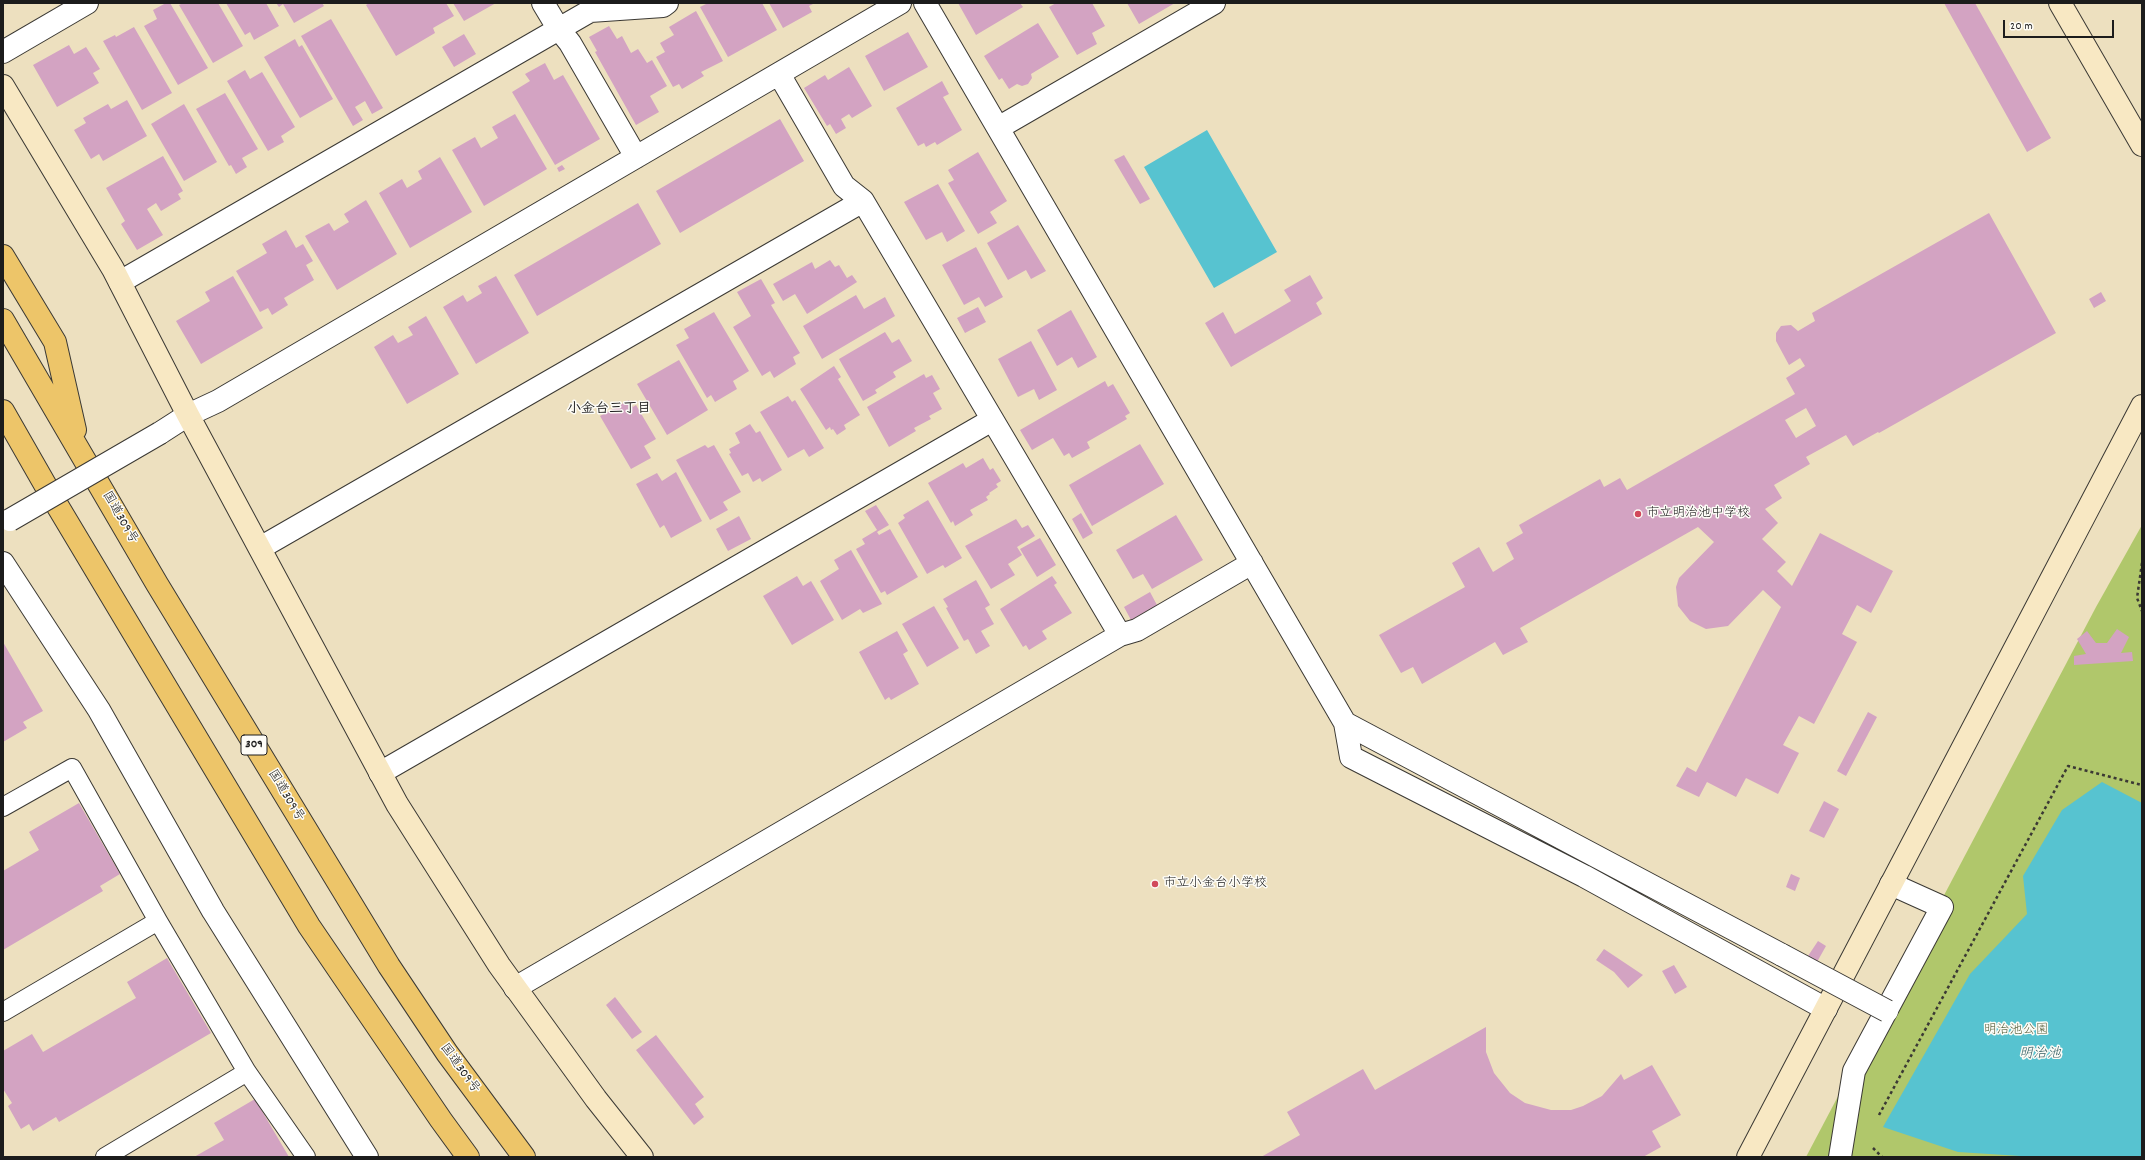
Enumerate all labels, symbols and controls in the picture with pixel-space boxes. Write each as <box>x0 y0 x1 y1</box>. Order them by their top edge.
scale bar <box>2005 12 2116 38</box>
text: 20 m <box>2010 18 2033 35</box>
district label: 小金台三丁目 <box>567 402 651 418</box>
street label: 国道309号 <box>98 489 140 547</box>
place label: 市立明治池中学校 <box>1646 506 1750 522</box>
marker: 市立明治池中学校 <box>1633 509 1643 519</box>
road number: 309 <box>241 735 267 755</box>
street label: 国道309号 <box>263 767 307 825</box>
place label: 市立小金台小学校 <box>1163 876 1267 892</box>
marker: 市立小金台小学校 <box>1150 879 1160 889</box>
park label: 明治池公園 <box>1984 1023 2048 1039</box>
street label: 国道309号 <box>436 1041 482 1097</box>
water label: 明治池 <box>2019 1047 2061 1063</box>

